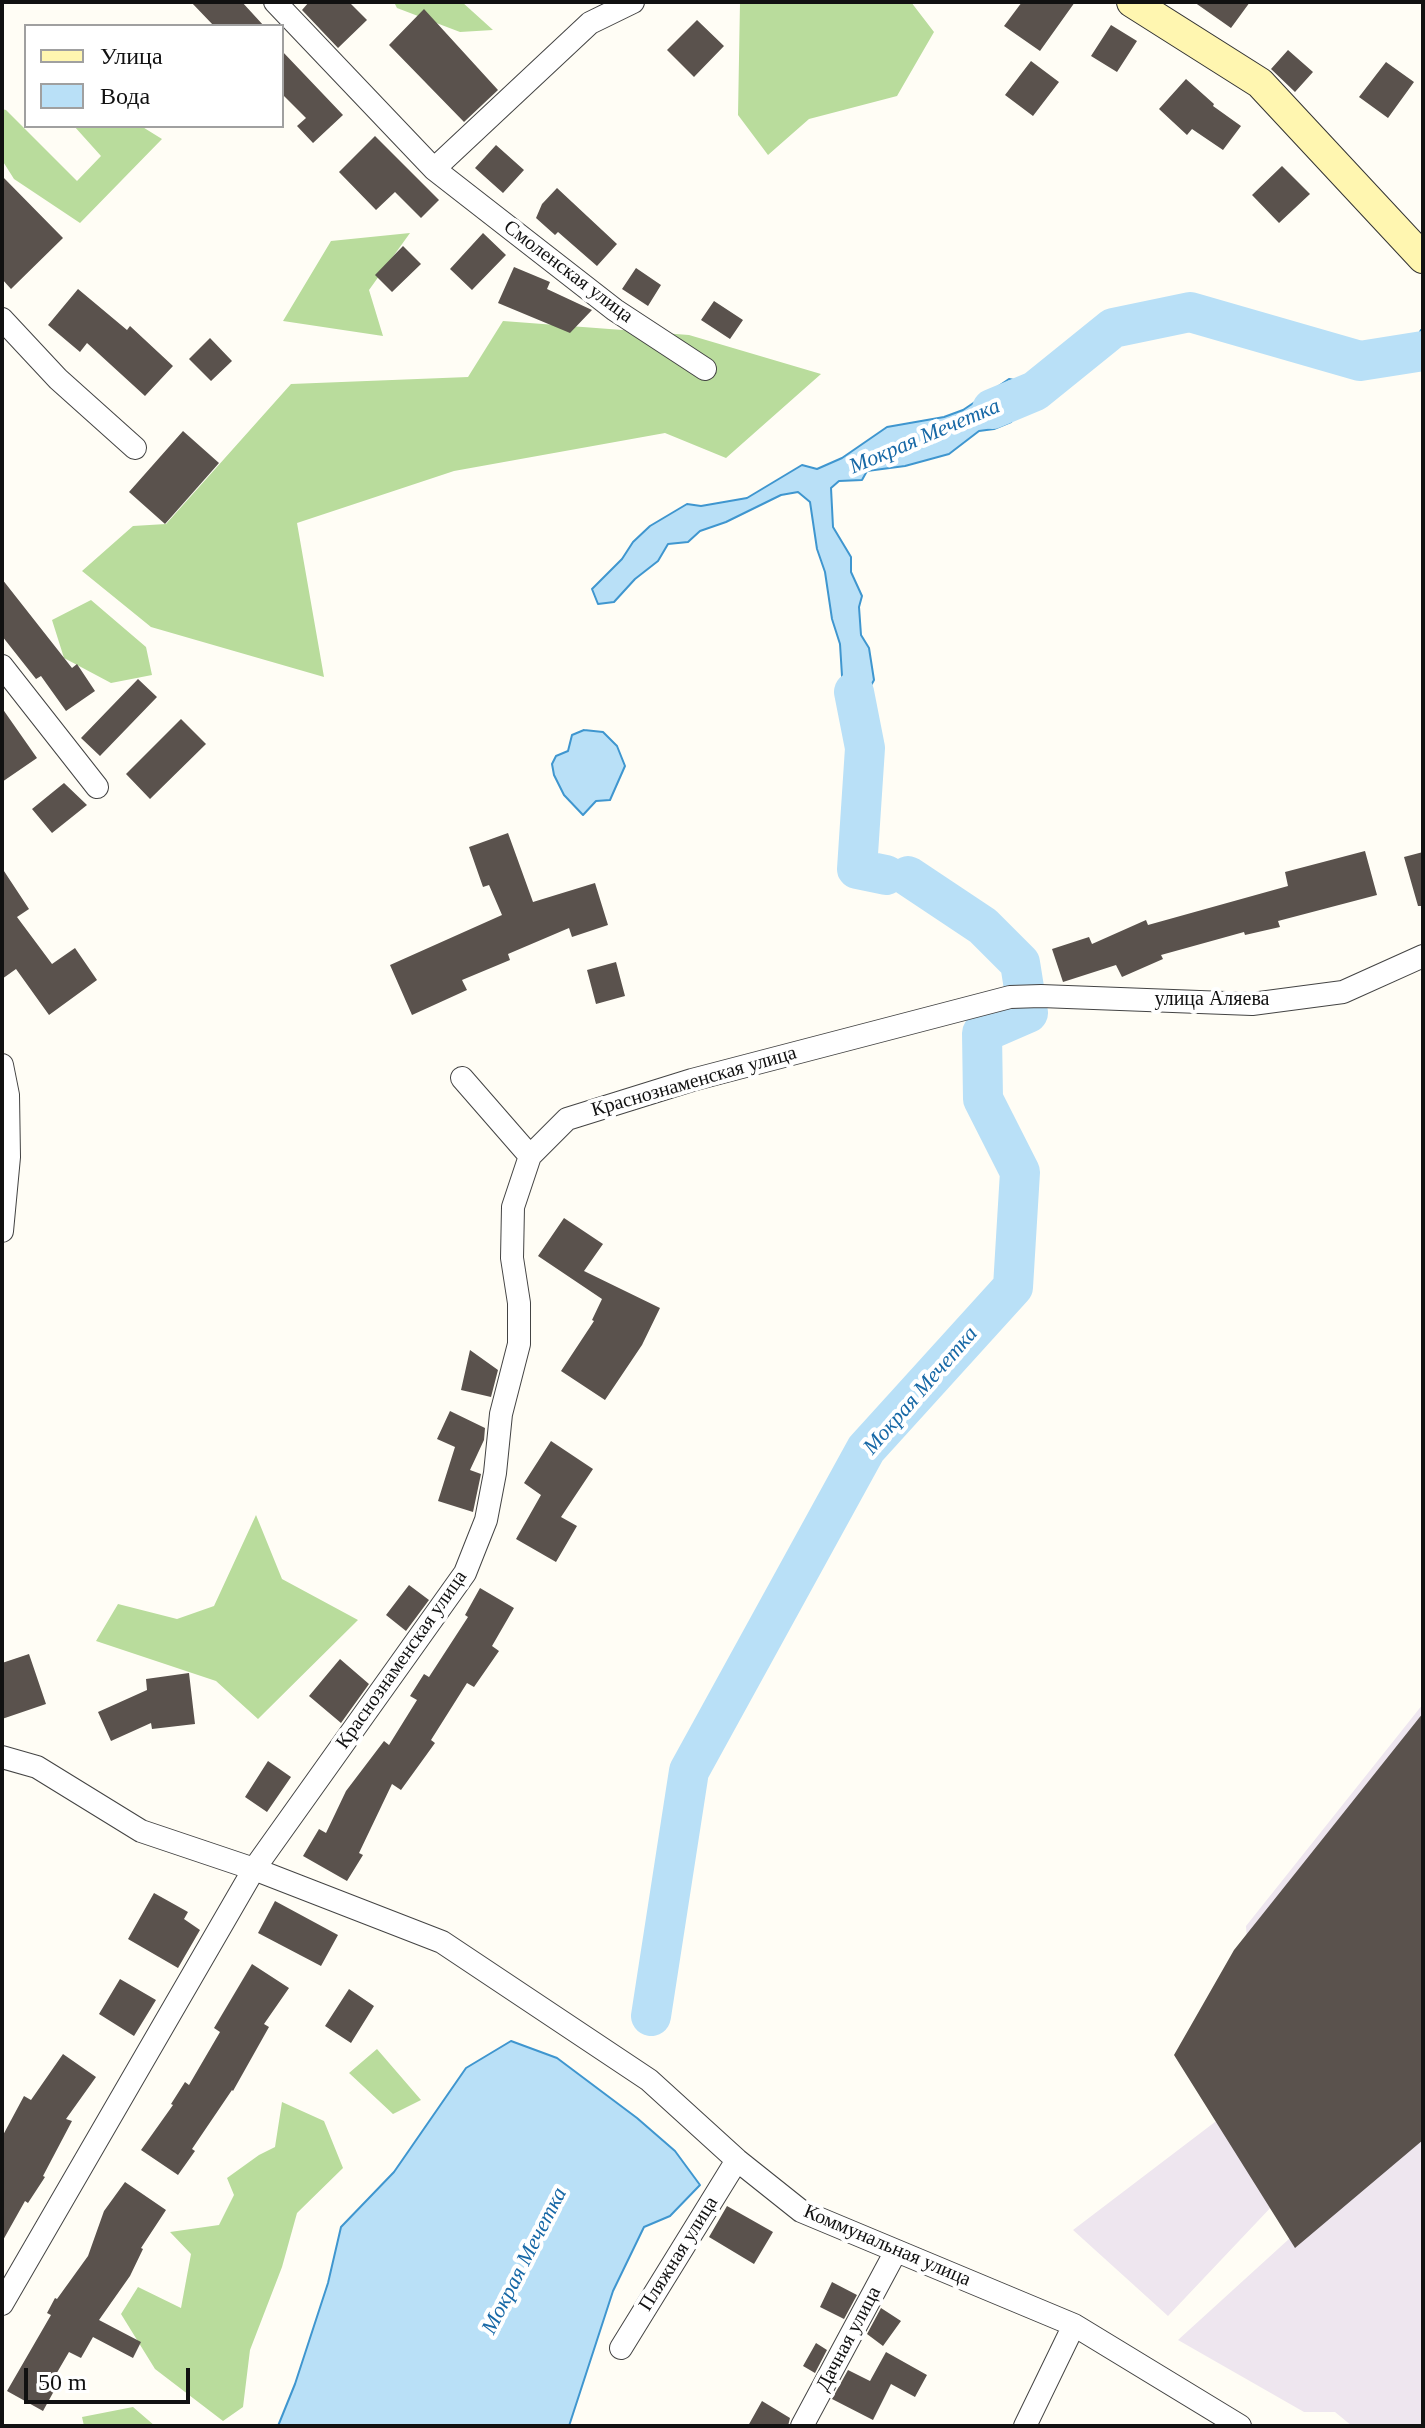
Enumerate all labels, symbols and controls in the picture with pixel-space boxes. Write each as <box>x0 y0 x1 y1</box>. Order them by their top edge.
legend <box>24 24 284 128</box>
text: Улица <box>100 43 163 69</box>
text: Вода <box>100 83 150 109</box>
street label: Смоленская улица <box>498 215 638 329</box>
water label: Мокрая Мечетка <box>846 393 1004 481</box>
street label: улица Аляева <box>1155 988 1269 1012</box>
street label: Краснознаменская улица <box>589 1041 799 1123</box>
water label: Мокрая Мечетка <box>858 1322 984 1460</box>
street label: Краснознаменская улица <box>331 1566 473 1754</box>
water label: Мокрая Мечетка <box>477 2183 573 2339</box>
street label: Пляжная улица <box>634 2192 724 2316</box>
street label: Коммунальная улица <box>800 2200 974 2292</box>
street label: Дачная улица <box>811 2283 887 2395</box>
scale bar <box>28 2352 194 2402</box>
text: 50 m <box>38 2369 87 2395</box>

